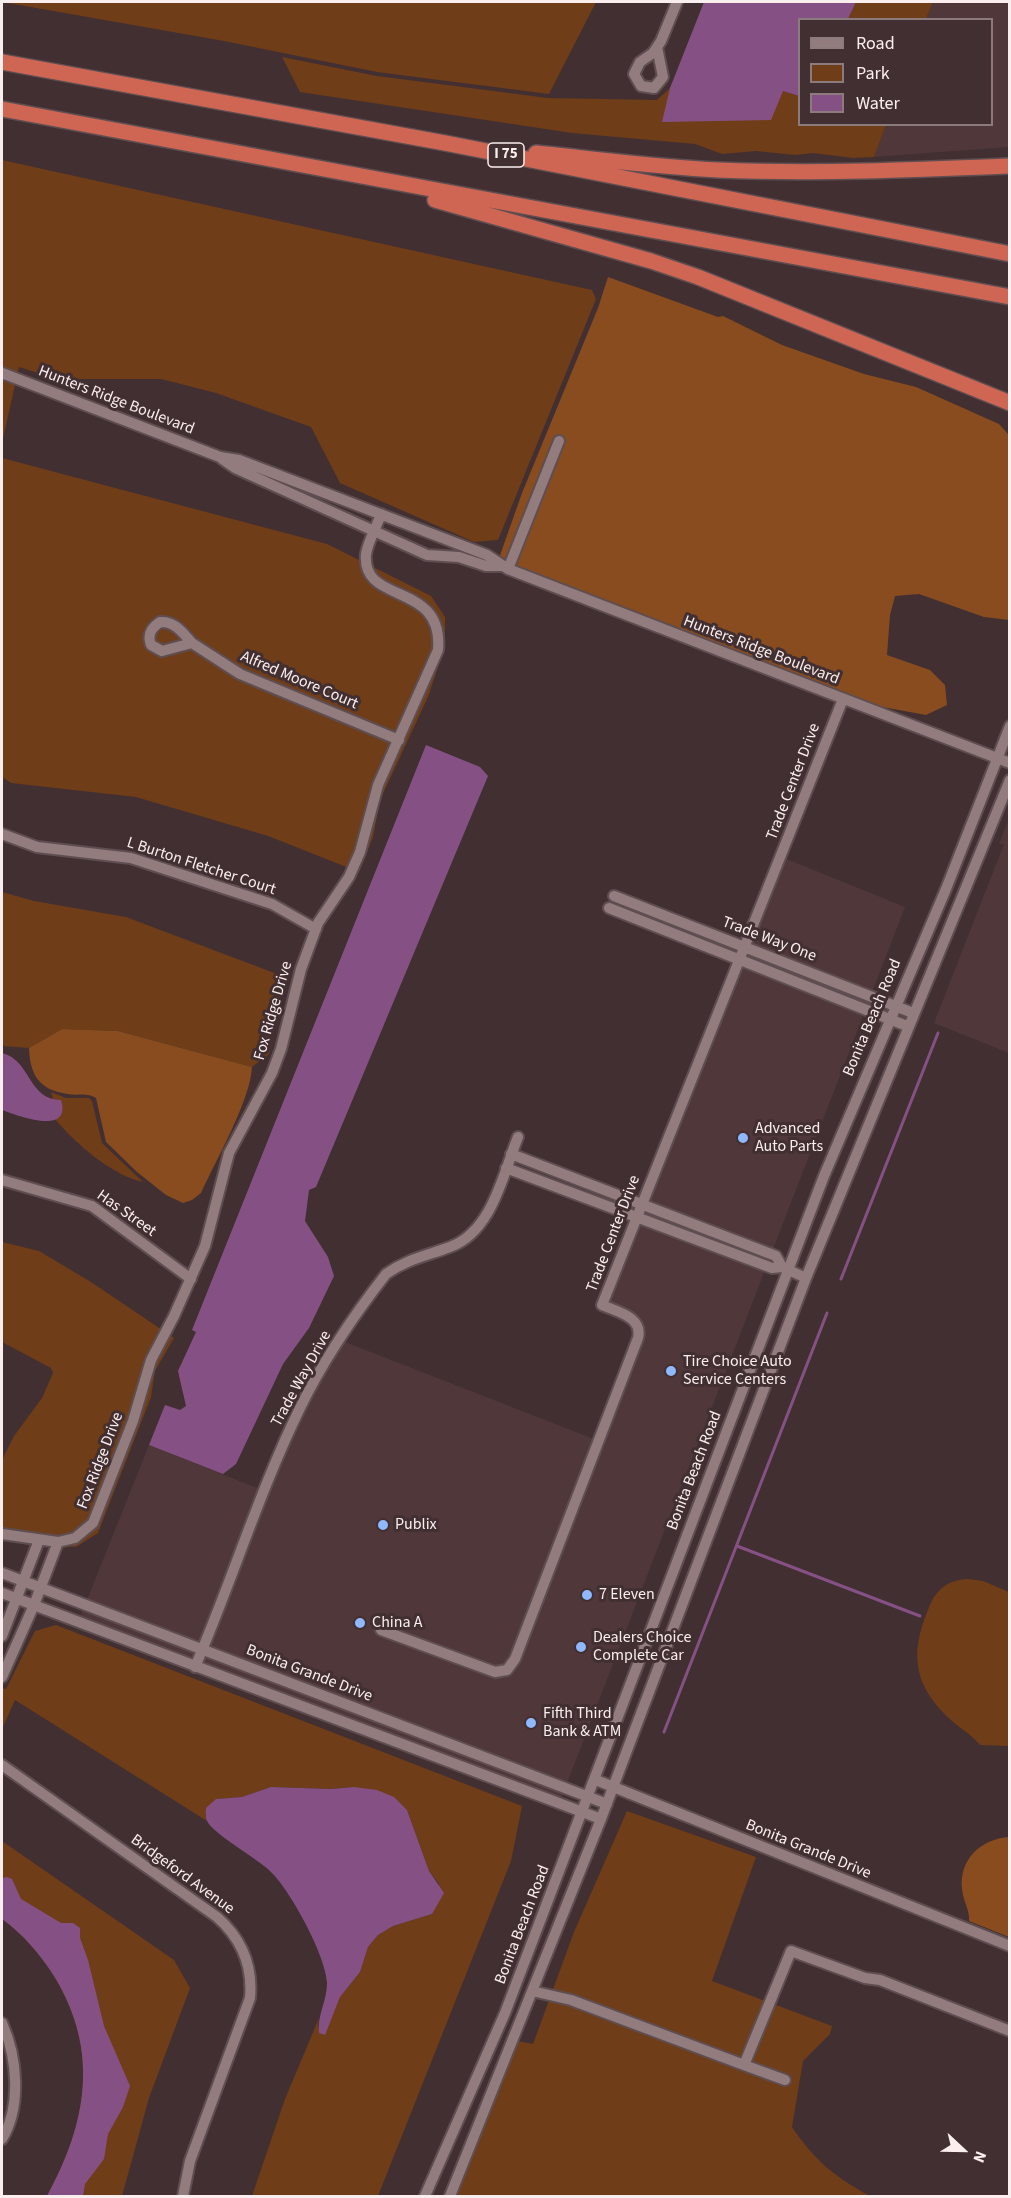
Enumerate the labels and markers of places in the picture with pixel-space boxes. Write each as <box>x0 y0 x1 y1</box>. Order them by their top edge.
place label: Advanced Auto Parts <box>755 1119 823 1157</box>
marker: Advanced Auto Parts <box>736 1131 750 1145</box>
place label: Tire Choice Auto Service Centers <box>683 1352 792 1390</box>
marker: Tire Choice Auto Service Centers <box>664 1364 678 1378</box>
place label: Publix <box>395 1515 437 1535</box>
marker: Publix <box>376 1518 390 1532</box>
place label: 7 Eleven <box>599 1585 655 1605</box>
marker: 7 Eleven <box>580 1588 594 1602</box>
place label: China A <box>372 1613 422 1633</box>
marker: China A <box>353 1616 367 1630</box>
place label: Dealers Choice Complete Car <box>593 1628 691 1666</box>
marker: Dealers Choice Complete Car <box>574 1640 588 1654</box>
place label: Fifth Third Bank & ATM <box>543 1704 621 1742</box>
marker: Fifth Third Bank & ATM <box>524 1716 538 1730</box>

